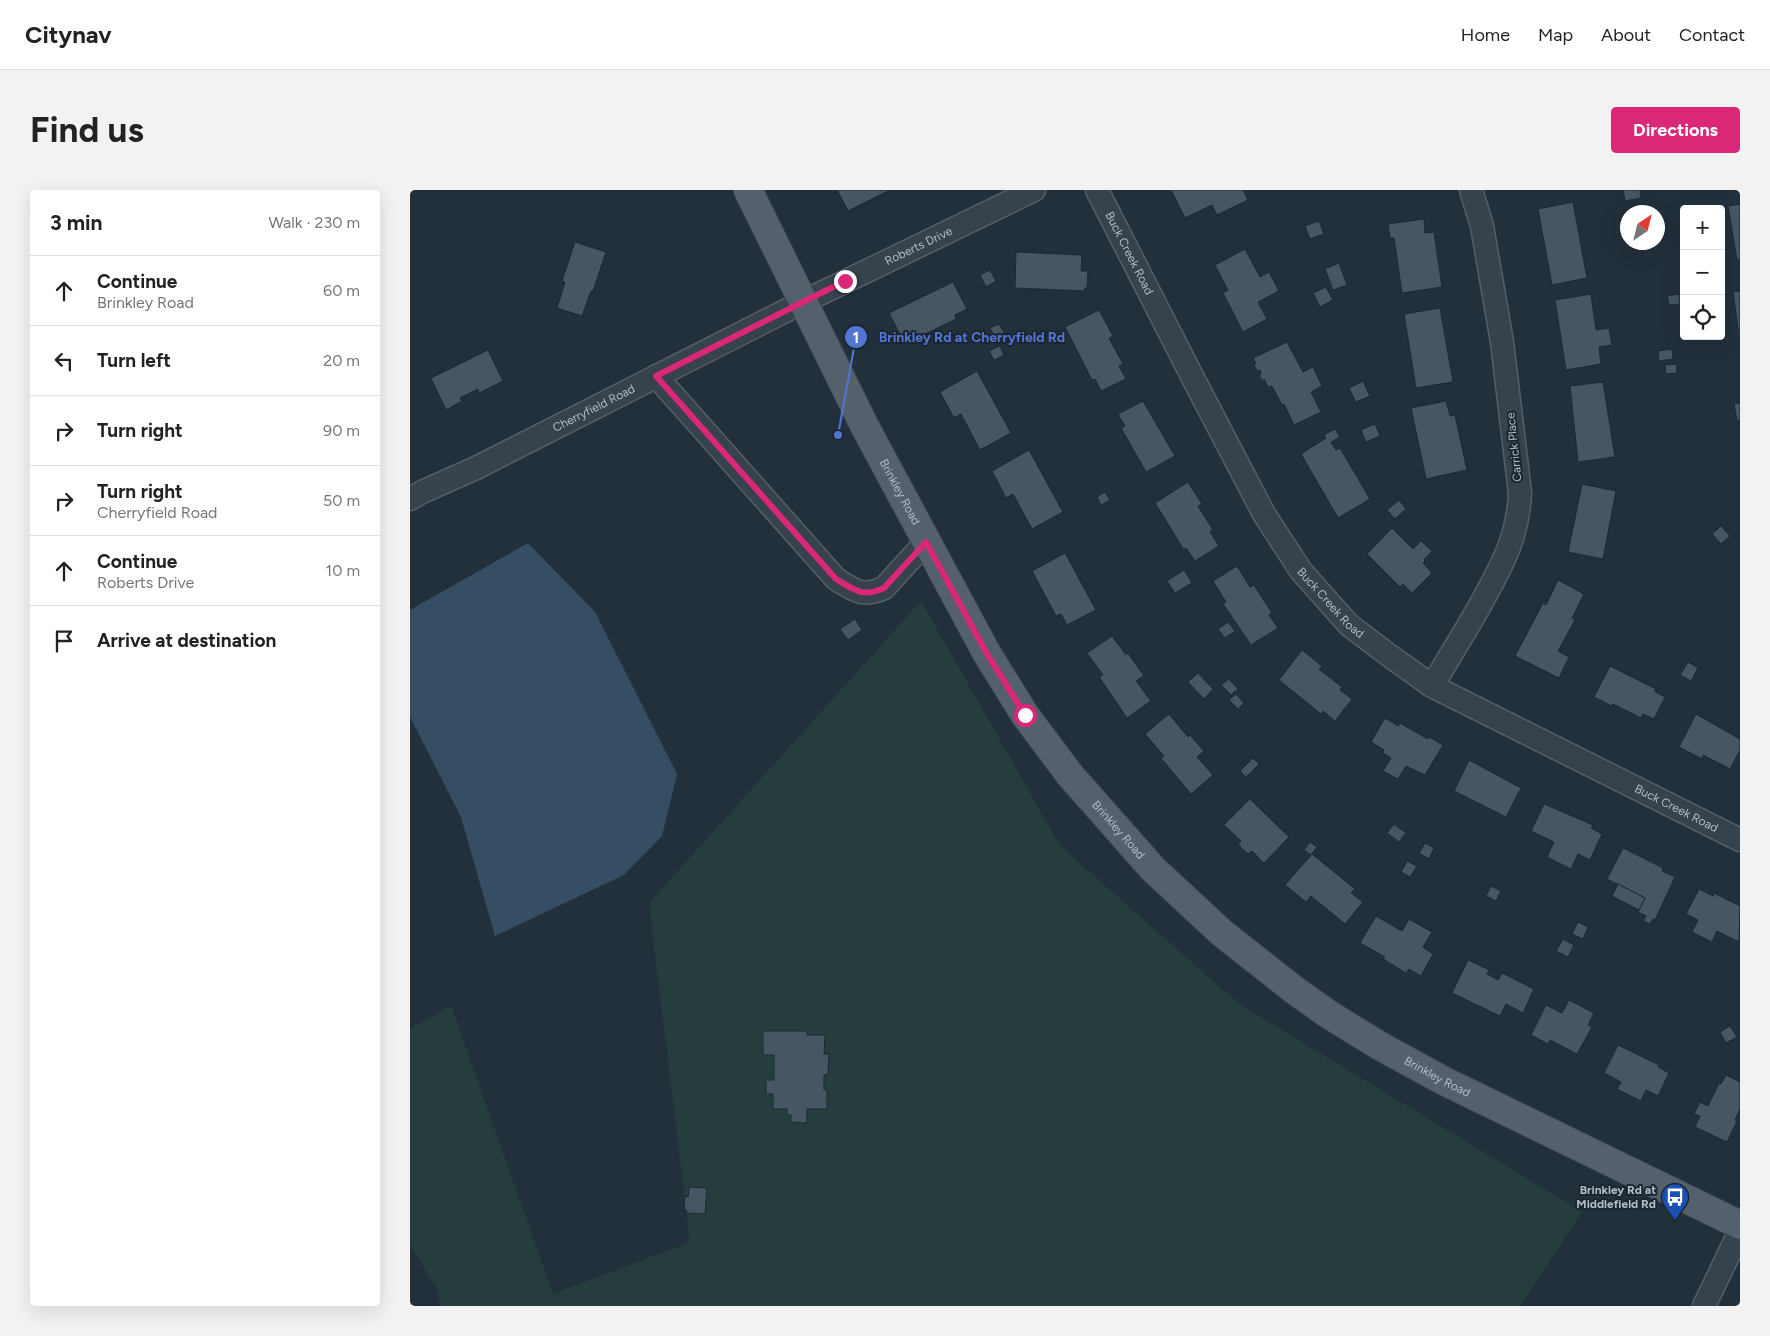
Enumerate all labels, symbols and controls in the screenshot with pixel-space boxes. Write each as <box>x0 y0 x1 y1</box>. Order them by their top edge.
text: Citynav <box>25 20 112 49</box>
text: Home <box>1461 24 1510 46</box>
text: Map <box>1538 24 1573 46</box>
text: About <box>1601 24 1651 46</box>
text: Contact <box>1679 24 1745 46</box>
button: Directions <box>1611 107 1740 153</box>
text: Find us <box>30 109 144 151</box>
north arrow <box>1620 205 1665 250</box>
map controls <box>1680 205 1725 340</box>
button: + <box>1680 205 1725 250</box>
street label: Buck Creek Road <box>1102 209 1156 297</box>
text: 3 min <box>50 210 102 235</box>
text: Walk · 230 m <box>268 213 360 232</box>
street label: Roberts Drive <box>883 224 955 268</box>
button: − <box>1680 250 1725 295</box>
text: Continue <box>97 270 177 293</box>
route end <box>834 270 857 293</box>
icon: ahead <box>50 277 78 305</box>
text: 60 m <box>323 281 360 300</box>
text: Brinkley Road <box>97 293 194 312</box>
button: locate <box>1680 295 1725 340</box>
callout: Brinkley Rd at Cherryfield Rd <box>844 323 1075 352</box>
text: 1 <box>853 329 859 347</box>
text: Brinkley Rd at Cherryfield Rd <box>879 329 1065 346</box>
icon: left <box>50 347 78 375</box>
text: Turn left <box>97 349 171 372</box>
text: 20 m <box>323 351 360 370</box>
street label: Cherryfield Road <box>550 382 637 435</box>
street label: Carrick Place <box>1503 411 1525 482</box>
icon: right <box>50 417 78 445</box>
text: Turn right <box>97 419 183 442</box>
text: 90 m <box>323 421 360 440</box>
street label: Brinkley Road <box>877 457 923 527</box>
text: Turn right <box>97 480 183 503</box>
icon: right <box>50 487 78 515</box>
text: 50 m <box>323 491 360 510</box>
text: Cherryfield Road <box>97 503 217 522</box>
text: Continue <box>97 550 177 573</box>
icon: ahead <box>50 557 78 585</box>
text: 10 m <box>326 561 360 580</box>
street label: Buck Creek Road <box>1294 565 1367 641</box>
text: Roberts Drive <box>97 573 194 592</box>
icon: arrive <box>50 627 78 655</box>
text: Arrive at destination <box>97 629 276 652</box>
route start <box>1014 704 1037 727</box>
street label: Buck Creek Road <box>1632 781 1721 835</box>
street label: Brinkley Road <box>1089 798 1148 862</box>
street label: Brinkley Road <box>1402 1054 1473 1100</box>
bus stop icon: Brinkley Rd at Middlefield Rd <box>1660 1182 1690 1221</box>
place label: Brinkley Rd at Middlefield Rd <box>1576 1183 1656 1211</box>

